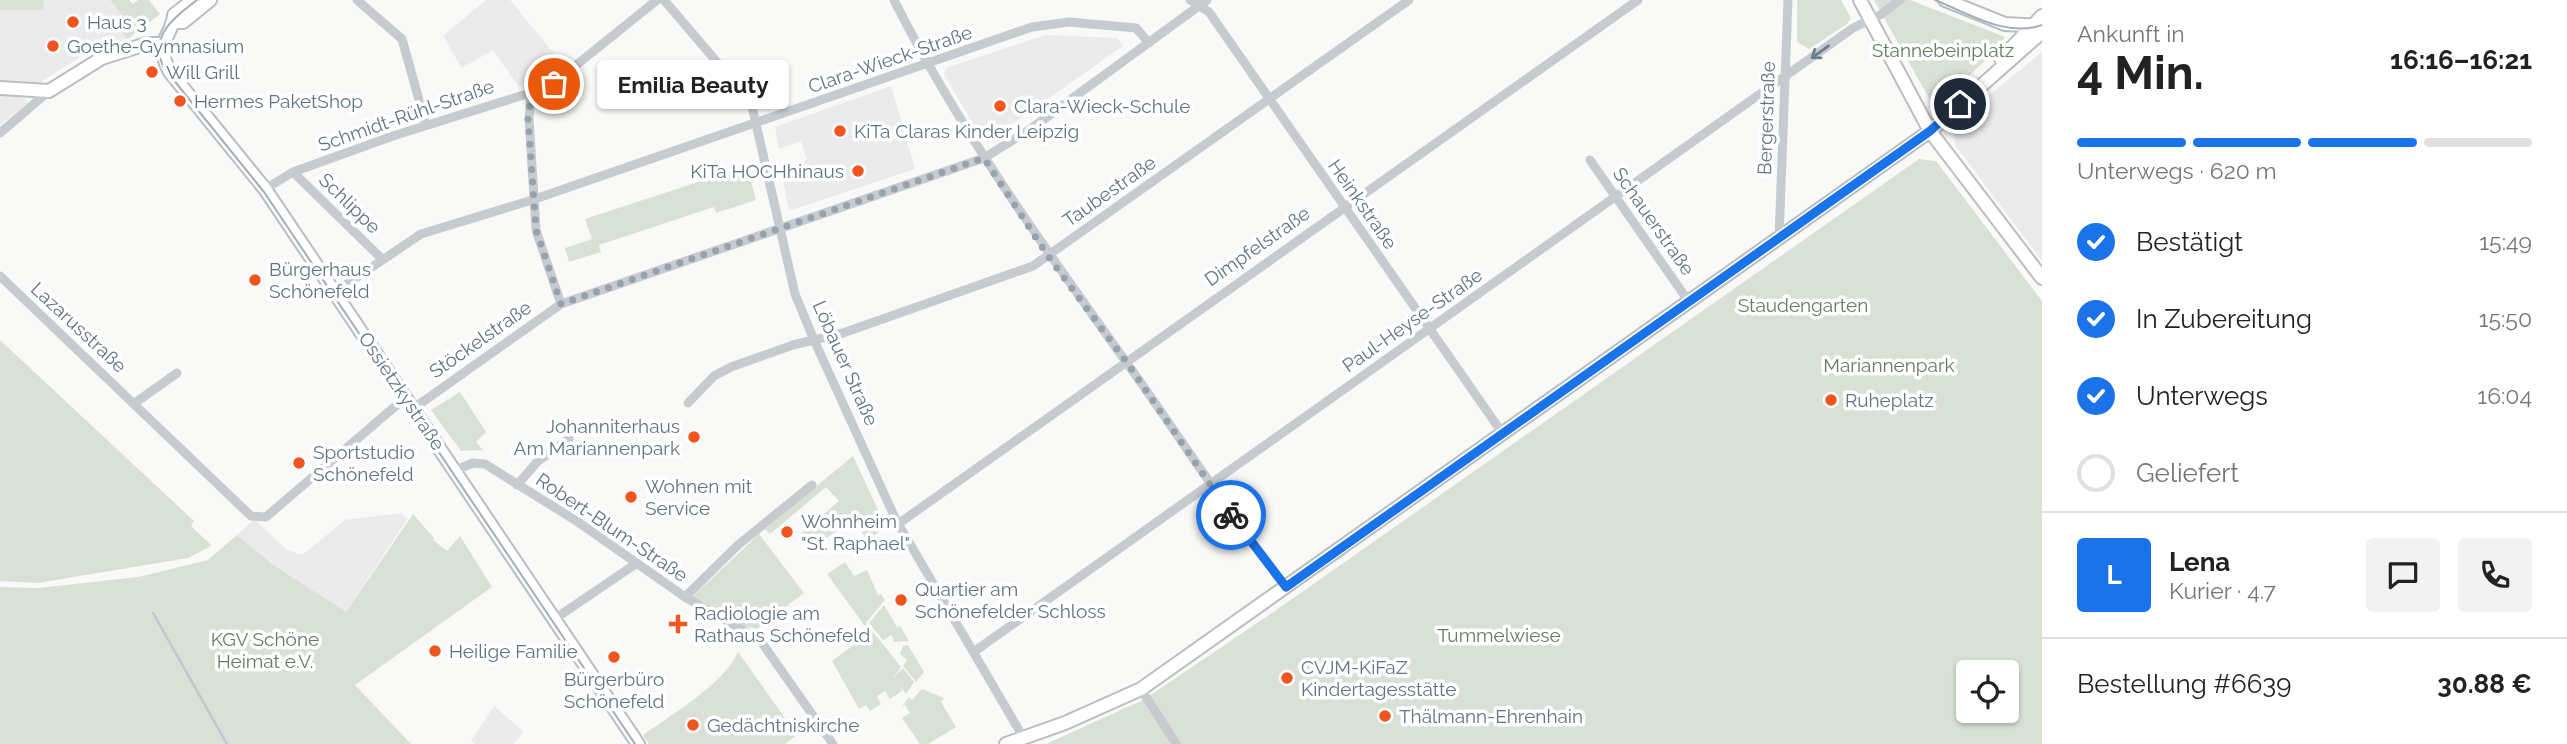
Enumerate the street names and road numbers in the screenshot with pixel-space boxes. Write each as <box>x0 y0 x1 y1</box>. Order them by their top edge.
street label: Clara-Wieck-Straße <box>805 21 975 97</box>
street label: Bergerstraße <box>1753 61 1779 175</box>
street label: Schmidt-Rühl-Straße <box>315 75 497 155</box>
street label: Taubestraße <box>1058 151 1160 231</box>
street label: Heinkstraße <box>1324 155 1402 253</box>
street label: Schauerstraße <box>1609 163 1699 279</box>
street label: Schlippe <box>315 168 385 238</box>
street label: Dimpfelstraße <box>1200 202 1314 290</box>
street label: Paul-Heyse-Straße <box>1338 263 1486 377</box>
street label: Lazarusstraße <box>27 277 131 377</box>
street label: Stöckelstraße <box>425 296 535 382</box>
street label: Löbauer Straße <box>809 297 883 429</box>
street label: Ossietzkystraße <box>354 328 450 454</box>
street label: Robert-Blum-Straße <box>532 468 692 586</box>

